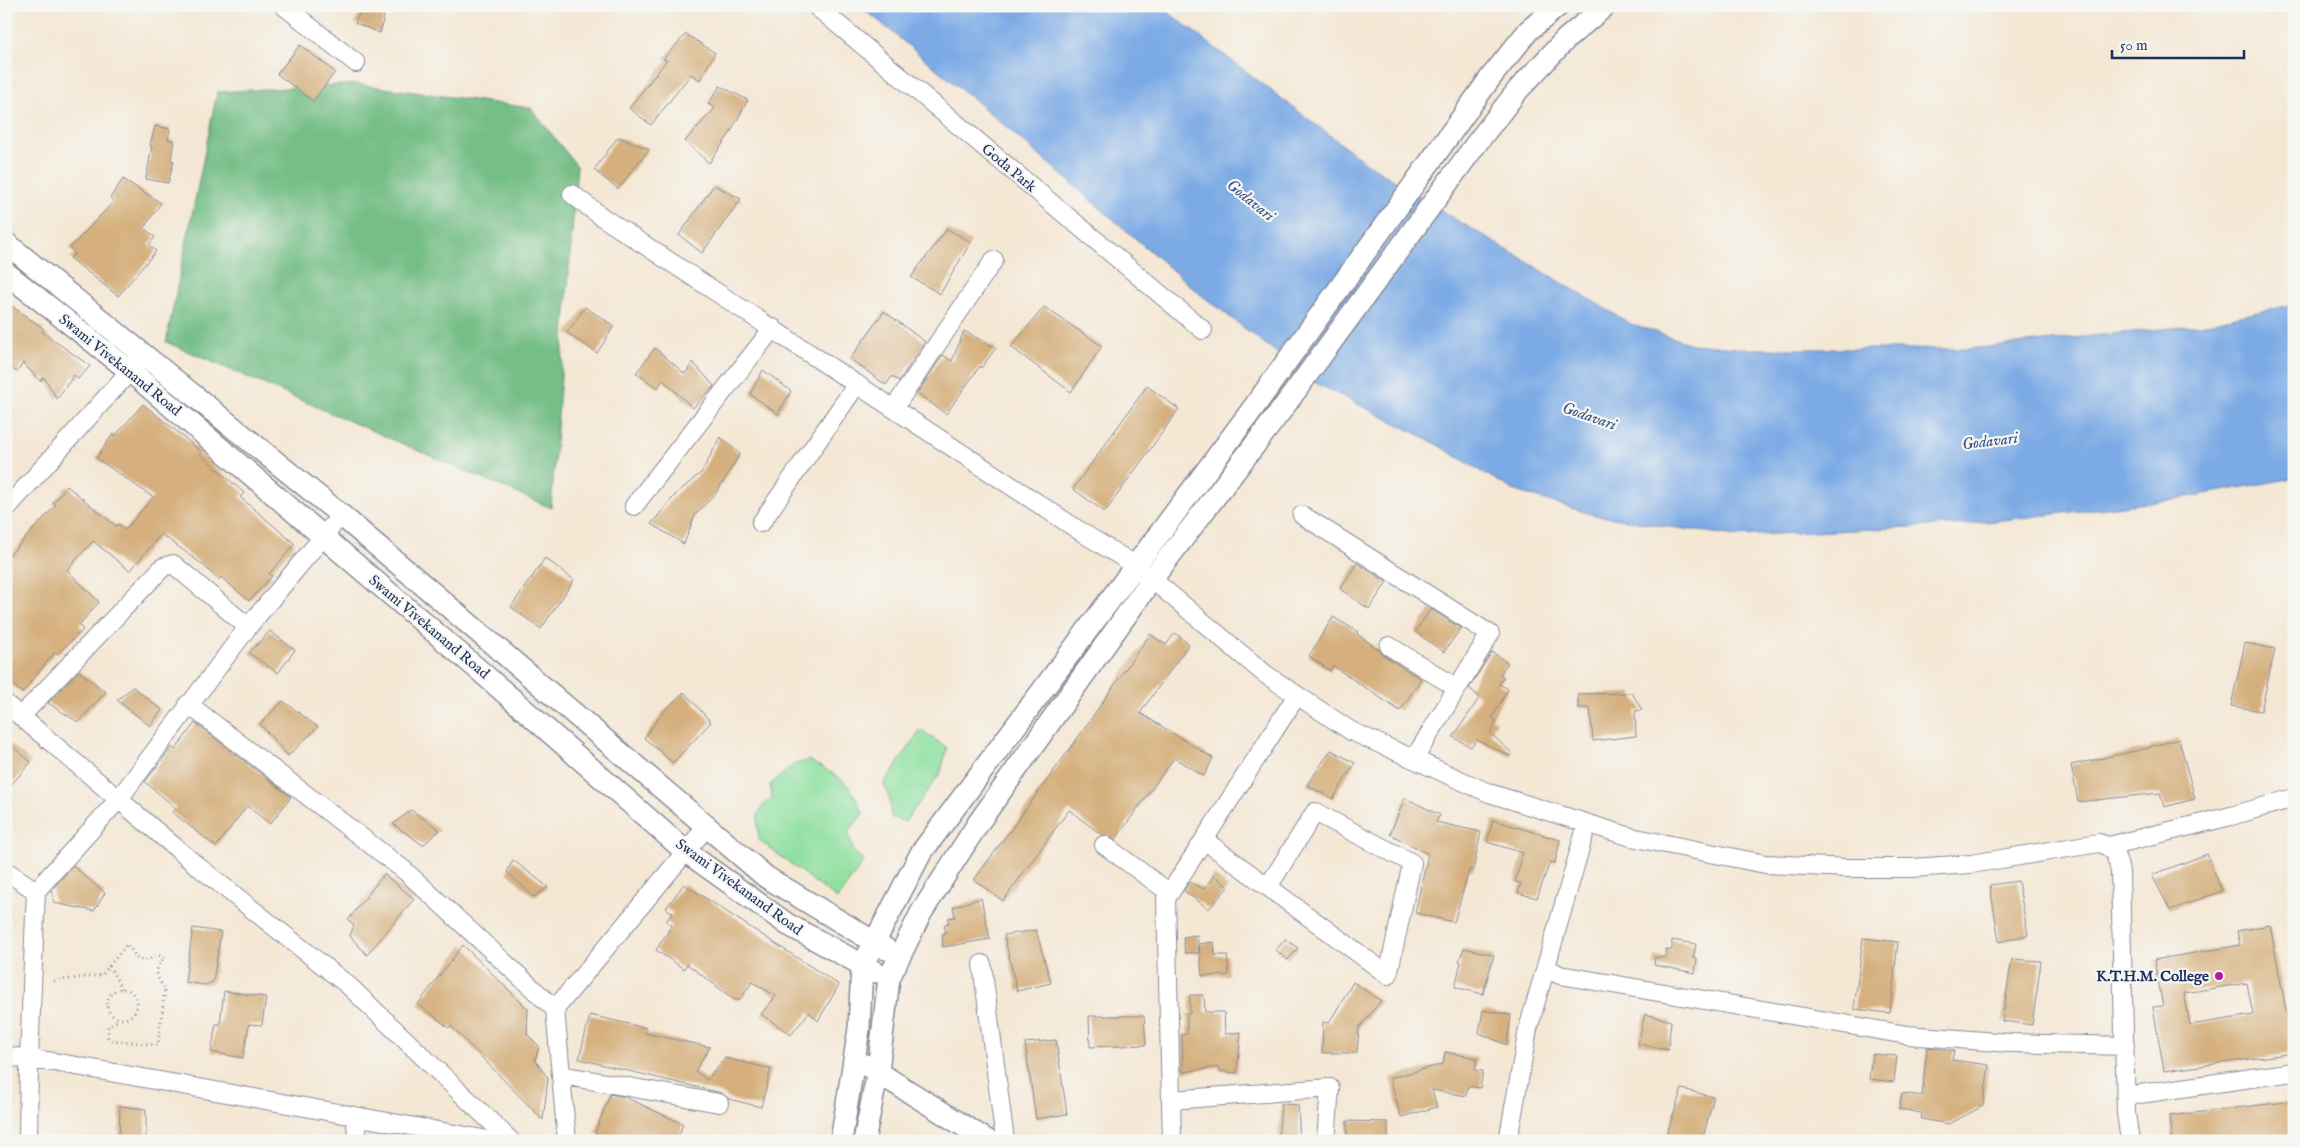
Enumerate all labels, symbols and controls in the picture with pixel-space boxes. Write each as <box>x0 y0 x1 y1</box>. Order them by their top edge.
scale bar <box>2112 28 2245 60</box>
text: 50 m <box>2120 36 2148 55</box>
street label: Goda Park <box>977 139 1041 197</box>
water label: Godavari <box>1222 176 1279 227</box>
street label: Swami Vivekanand Road <box>55 310 186 421</box>
water label: Godavari <box>1559 398 1620 436</box>
water label: Godavari <box>1961 428 2020 455</box>
street label: Swami Vivekanand Road <box>365 571 494 684</box>
street label: Swami Vivekanand Road <box>672 835 807 940</box>
place label: K.T.H.M. College <box>2096 967 2209 986</box>
marker: K.T.H.M. College <box>2213 970 2225 982</box>

